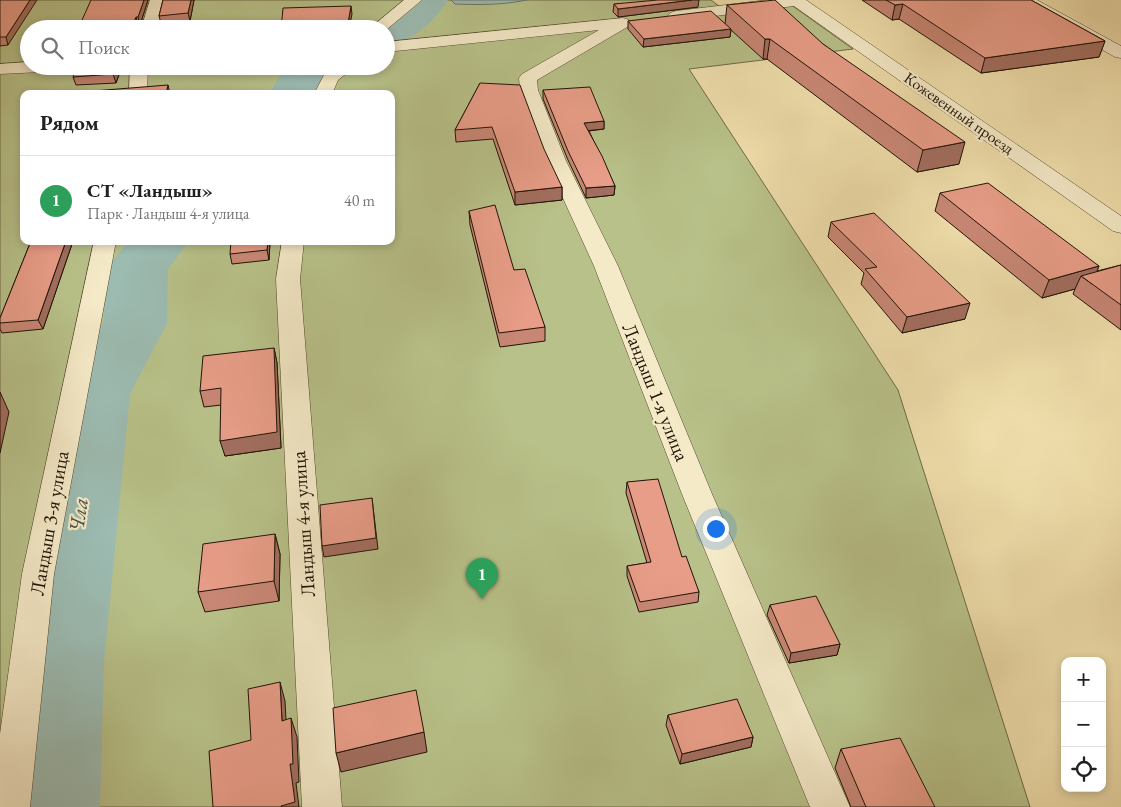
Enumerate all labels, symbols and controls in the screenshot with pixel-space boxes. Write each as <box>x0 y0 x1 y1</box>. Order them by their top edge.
search box <box>20 20 395 75</box>
icon: search <box>38 34 66 62</box>
text: Поиск <box>78 35 130 60</box>
street label: Кожевенный проезд <box>900 67 1019 159</box>
text: Рядом <box>40 109 99 136</box>
text: СТ «Ландыш» <box>87 178 213 203</box>
text: 1 <box>52 190 60 211</box>
text: 40 m <box>344 190 375 211</box>
text: Парк · Ландыш 4-я улица <box>87 203 249 224</box>
street label: Ландыш 1-я улица <box>617 319 696 465</box>
street label: Ландыш 3-я улица <box>23 449 75 597</box>
street label: Ландыш 4-я улица <box>285 450 321 598</box>
water label: Чла <box>62 496 94 534</box>
your location <box>703 516 729 542</box>
pin: 1 <box>466 558 498 599</box>
map controls <box>1061 657 1106 792</box>
button: + <box>1061 657 1106 702</box>
button: − <box>1061 702 1106 747</box>
button: locate <box>1061 747 1106 792</box>

